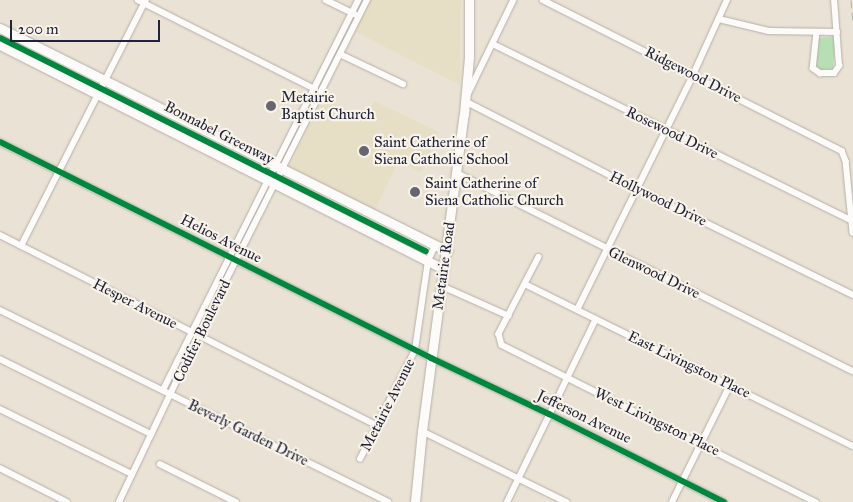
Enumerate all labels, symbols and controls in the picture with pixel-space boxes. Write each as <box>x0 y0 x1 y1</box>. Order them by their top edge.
scale bar <box>12 10 162 42</box>
text: 200 m <box>18 20 59 38</box>
street label: Ridgewood Drive <box>642 43 744 107</box>
place label: Metairie Baptist Church <box>281 88 375 123</box>
street label: Bonnabel Greenway <box>161 98 277 168</box>
marker: Metairie Baptist Church <box>265 100 277 112</box>
street label: Rosewood Drive <box>623 103 721 163</box>
place label: Saint Catherine of Siena Catholic School <box>374 133 509 168</box>
marker: Saint Catherine of Siena Catholic School <box>358 145 370 157</box>
street label: Hollywood Drive <box>607 168 709 230</box>
place label: Saint Catherine of Siena Catholic Church <box>425 174 564 209</box>
marker: Saint Catherine of Siena Catholic Church <box>409 186 421 198</box>
street label: Helios Avenue <box>177 211 265 267</box>
street label: Metairie Road <box>429 221 459 311</box>
street label: Glenwood Drive <box>605 243 703 303</box>
street label: Hesper Avenue <box>90 275 180 333</box>
street label: Codifer Boulevard <box>169 277 235 385</box>
street label: East Livingston Place <box>625 328 753 402</box>
street label: Metairie Avenue <box>357 356 419 454</box>
street label: West Livingston Place <box>592 384 722 460</box>
street label: Jefferson Avenue <box>534 386 634 448</box>
street label: Beverly Garden Drive <box>185 396 311 470</box>

